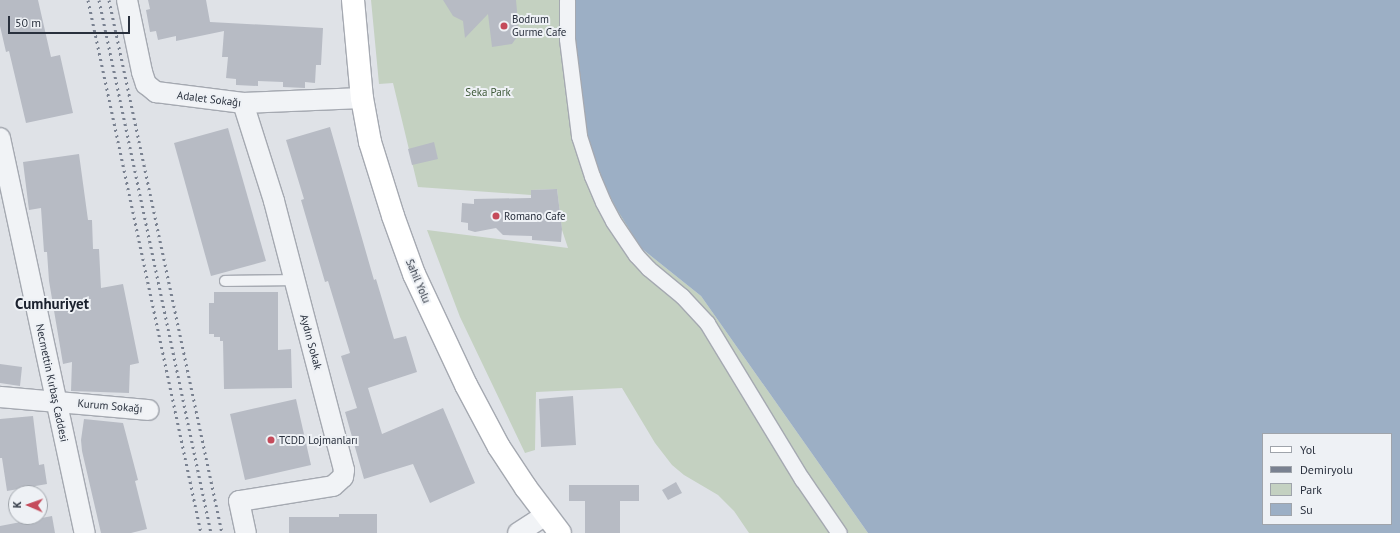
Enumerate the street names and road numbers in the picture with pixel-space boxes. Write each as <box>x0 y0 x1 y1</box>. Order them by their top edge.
street label: Adalet Sokağı <box>176 89 242 109</box>
street label: Sahil Yolu <box>403 257 433 305</box>
street label: Aydın Sokak <box>297 313 325 371</box>
street label: Necmettin Kırbaş Caddesi <box>33 323 71 443</box>
street label: Kurum Sokağı <box>77 397 143 415</box>

